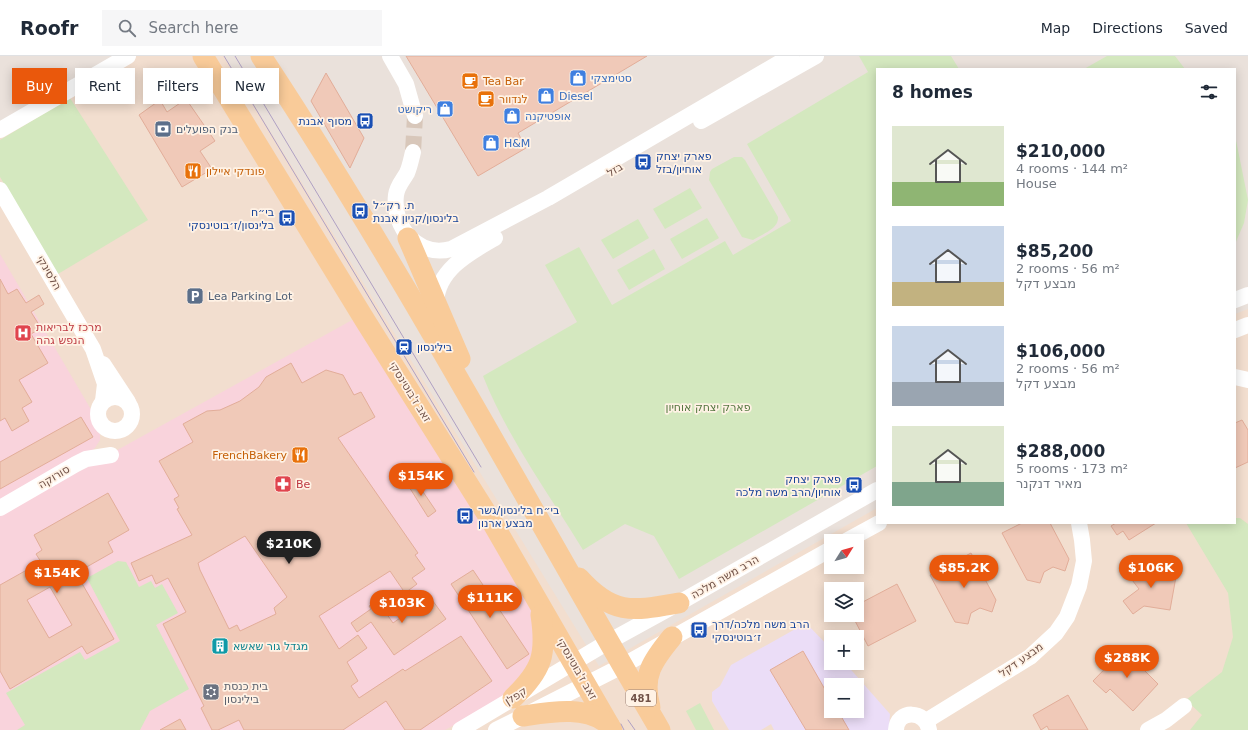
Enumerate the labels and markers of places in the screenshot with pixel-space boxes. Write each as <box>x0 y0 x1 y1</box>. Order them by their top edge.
shop icon: סטימצקי <box>568 68 588 88</box>
cafe icon: Tea Bar <box>460 71 480 91</box>
place label: סטימצקי <box>591 72 632 85</box>
place label: Tea Bar <box>482 75 524 88</box>
shop icon: Diesel <box>536 86 556 106</box>
cafe icon: לנדוור <box>476 89 496 109</box>
place label: Diesel <box>559 90 593 103</box>
place label: לנדוור <box>499 93 528 106</box>
shop icon: ריקושט <box>435 99 455 119</box>
place label: ריקושט <box>398 103 432 116</box>
shop icon: אופטיקנה <box>502 106 522 126</box>
place label: אופטיקנה <box>525 110 571 123</box>
bus stop icon: מסוף אבנת <box>355 111 375 131</box>
place label: מסוף אבנת <box>299 115 352 128</box>
bank icon: בנק הפועלים <box>153 119 173 139</box>
place label: בנק הפועלים <box>176 123 238 136</box>
shop icon: H&M <box>481 133 501 153</box>
place label: H&M <box>504 137 530 150</box>
place label: פארק יצחק אוחיון/בזל <box>656 150 712 176</box>
bus stop icon: פארק יצחק אוחיון/בזל <box>633 152 653 172</box>
restaurant icon: פונדקי איילון <box>183 161 203 181</box>
place label: פונדקי איילון <box>206 165 265 178</box>
place label: ת. רק״ל בלינסון/קניון אבנת <box>373 199 459 225</box>
bus stop icon: ת. רק״ל בלינסון/קניון אבנת <box>350 201 370 221</box>
place label: בי״ח בלינסון/ז׳בוטינסקי <box>189 206 274 232</box>
bus stop icon: בי״ח בלינסון/ז׳בוטינסקי <box>277 208 297 228</box>
parking icon: Lea Parking Lot <box>185 286 205 306</box>
place label: Lea Parking Lot <box>208 290 293 303</box>
place label: מרכז לבריאות הנפש גהה <box>36 321 102 347</box>
hospital icon: מרכז לבריאות הנפש גהה <box>13 323 33 343</box>
station icon: בילינסון <box>394 337 414 357</box>
place label: בילינסון <box>417 341 452 354</box>
restaurant icon: FrenchBakery <box>290 445 310 465</box>
place label: FrenchBakery <box>212 449 287 462</box>
pin: $154K <box>393 463 449 497</box>
place label: פארק יצחק אוחיון/הרב משה מלכה <box>735 473 841 499</box>
pharmacy icon: Be <box>273 474 293 494</box>
bus stop icon: פארק יצחק אוחיון/הרב משה מלכה <box>844 475 864 495</box>
place label: Be <box>296 478 311 491</box>
place label: בי״ח בלינסון/גשר מבצע ארנון <box>478 504 559 530</box>
bus stop icon: בי״ח בלינסון/גשר מבצע ארנון <box>455 506 475 526</box>
pin: $210K <box>261 531 317 565</box>
pin: $85.2K <box>931 555 997 589</box>
pin: $106K <box>1123 555 1179 589</box>
pin: $154K <box>29 560 85 594</box>
pin: $111K <box>462 585 518 619</box>
pin: $103K <box>374 590 430 624</box>
place label: הרב משה מלכה/דרך ז׳בוטינסקי <box>712 618 810 644</box>
bus stop icon: הרב משה מלכה/דרך ז׳בוטינסקי <box>689 620 709 640</box>
building icon: מגדל גור שאשא <box>210 636 230 656</box>
place label: מגדל גור שאשא <box>233 640 308 653</box>
pin: $288K <box>1099 645 1155 679</box>
place label: בית כנסת בילינסון <box>224 680 268 706</box>
synagogue icon: בית כנסת בילינסון <box>201 682 221 702</box>

